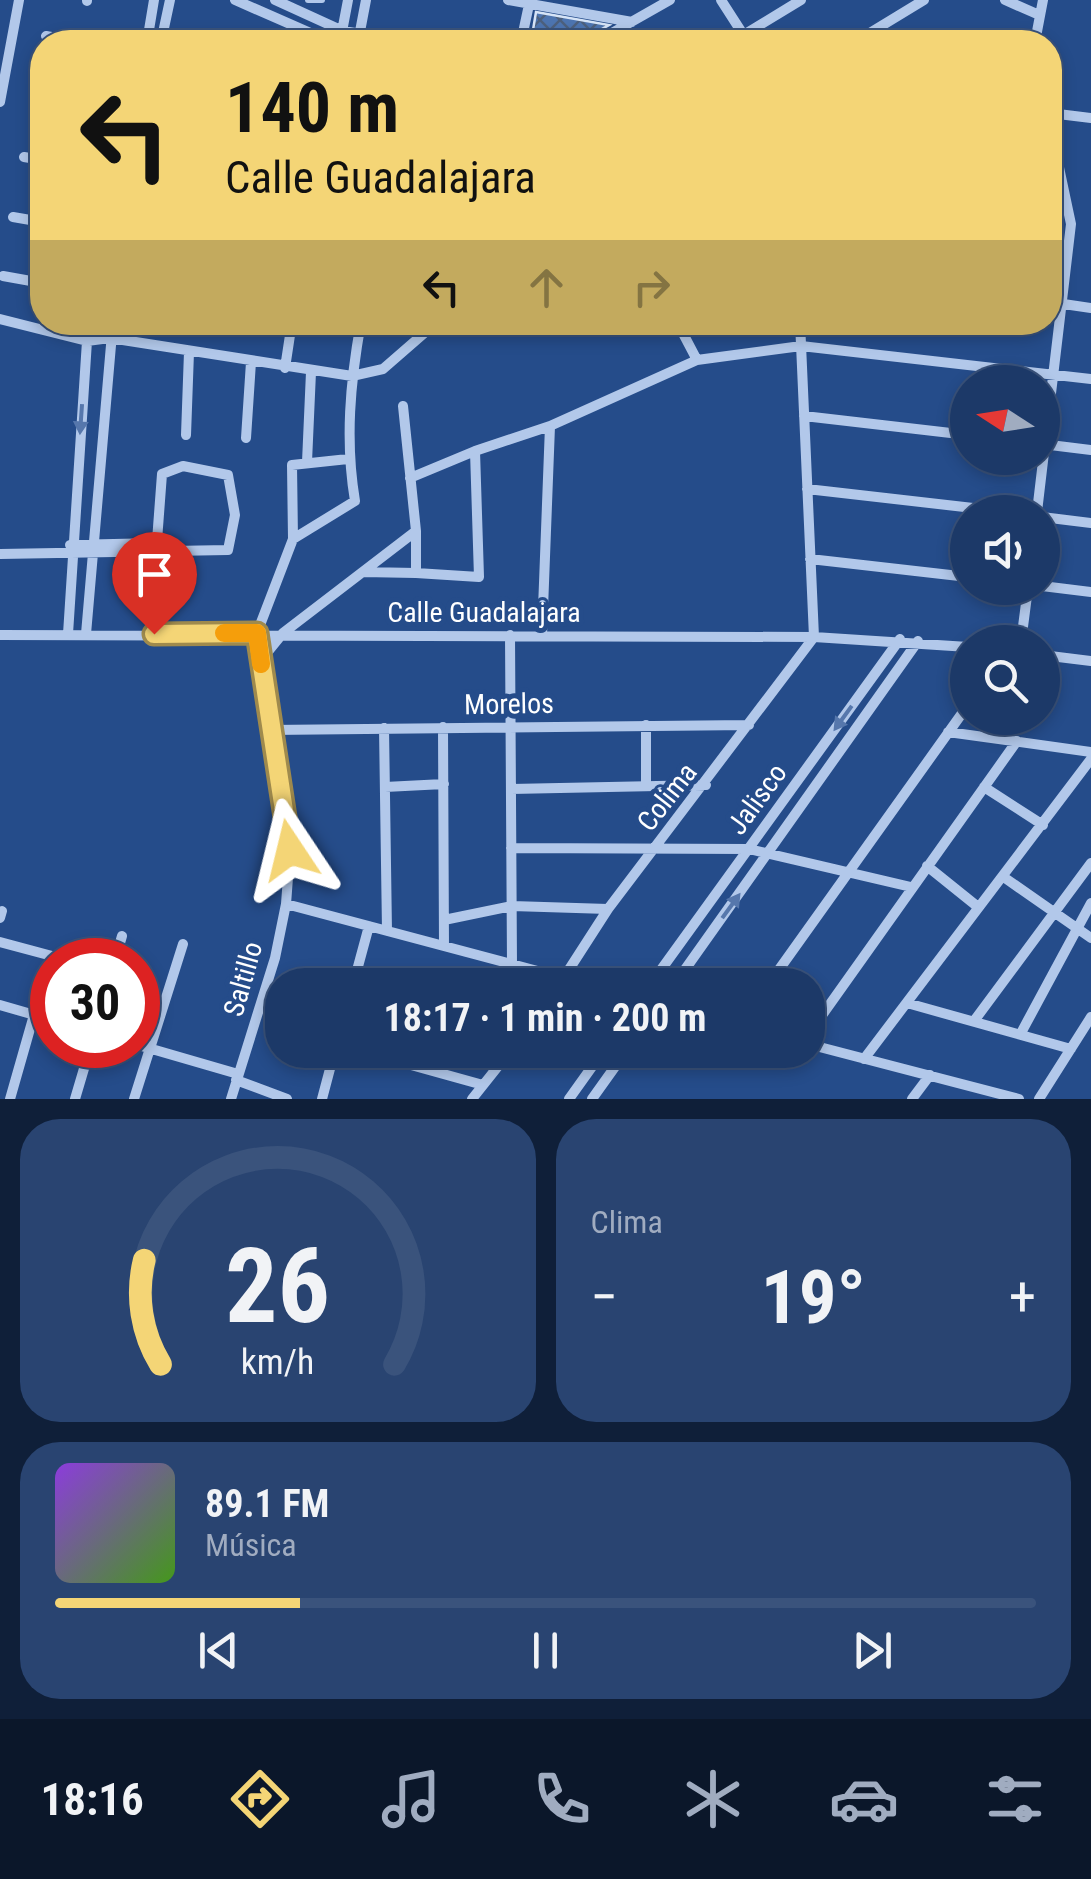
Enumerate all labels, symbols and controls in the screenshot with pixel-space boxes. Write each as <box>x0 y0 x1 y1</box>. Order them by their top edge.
text: 140 m <box>225 67 399 149</box>
icon: left <box>60 70 190 200</box>
text: Calle Guadalajara <box>225 151 536 204</box>
icon: left <box>414 260 469 315</box>
icon: ahead <box>519 260 574 315</box>
icon: right <box>624 260 679 315</box>
north arrow <box>950 365 1060 475</box>
map controls <box>950 365 1060 735</box>
one-way arrow <box>73 403 89 435</box>
button: sound <box>950 495 1060 605</box>
pin <box>112 532 197 635</box>
icon: arrive <box>127 547 182 602</box>
street label: Calle Guadalajara <box>387 596 581 629</box>
button: search <box>950 625 1060 735</box>
street label: Morelos <box>464 687 554 721</box>
one-way arrow <box>834 705 854 732</box>
street label: Colima <box>630 756 704 838</box>
street label: Jalisco <box>720 757 794 841</box>
position arrow <box>238 798 342 902</box>
one-way arrow <box>721 893 740 919</box>
speed limit sign: 30 <box>30 938 160 1068</box>
street label: Saltillo <box>217 938 269 1020</box>
text: 18:17 · 1 min · 200 m <box>384 996 706 1040</box>
text: Clima <box>591 1203 663 1241</box>
text: 26 <box>225 1226 330 1347</box>
text: 19° <box>761 1253 866 1341</box>
text: − <box>591 1265 618 1329</box>
text: + <box>1009 1265 1036 1329</box>
text: km/h <box>241 1341 315 1383</box>
text: 89.1 FM <box>205 1482 329 1526</box>
text: Música <box>205 1526 297 1564</box>
icon: previous <box>191 1623 246 1678</box>
icon: pause <box>518 1623 573 1678</box>
icon: next <box>845 1623 900 1678</box>
icon: directions <box>225 1764 295 1834</box>
icon: music <box>376 1764 446 1834</box>
icon: phone <box>527 1764 597 1834</box>
icon: climate <box>678 1764 748 1834</box>
icon: car <box>829 1764 899 1834</box>
icon: filters <box>980 1764 1050 1834</box>
text: 18:16 <box>41 1773 144 1826</box>

